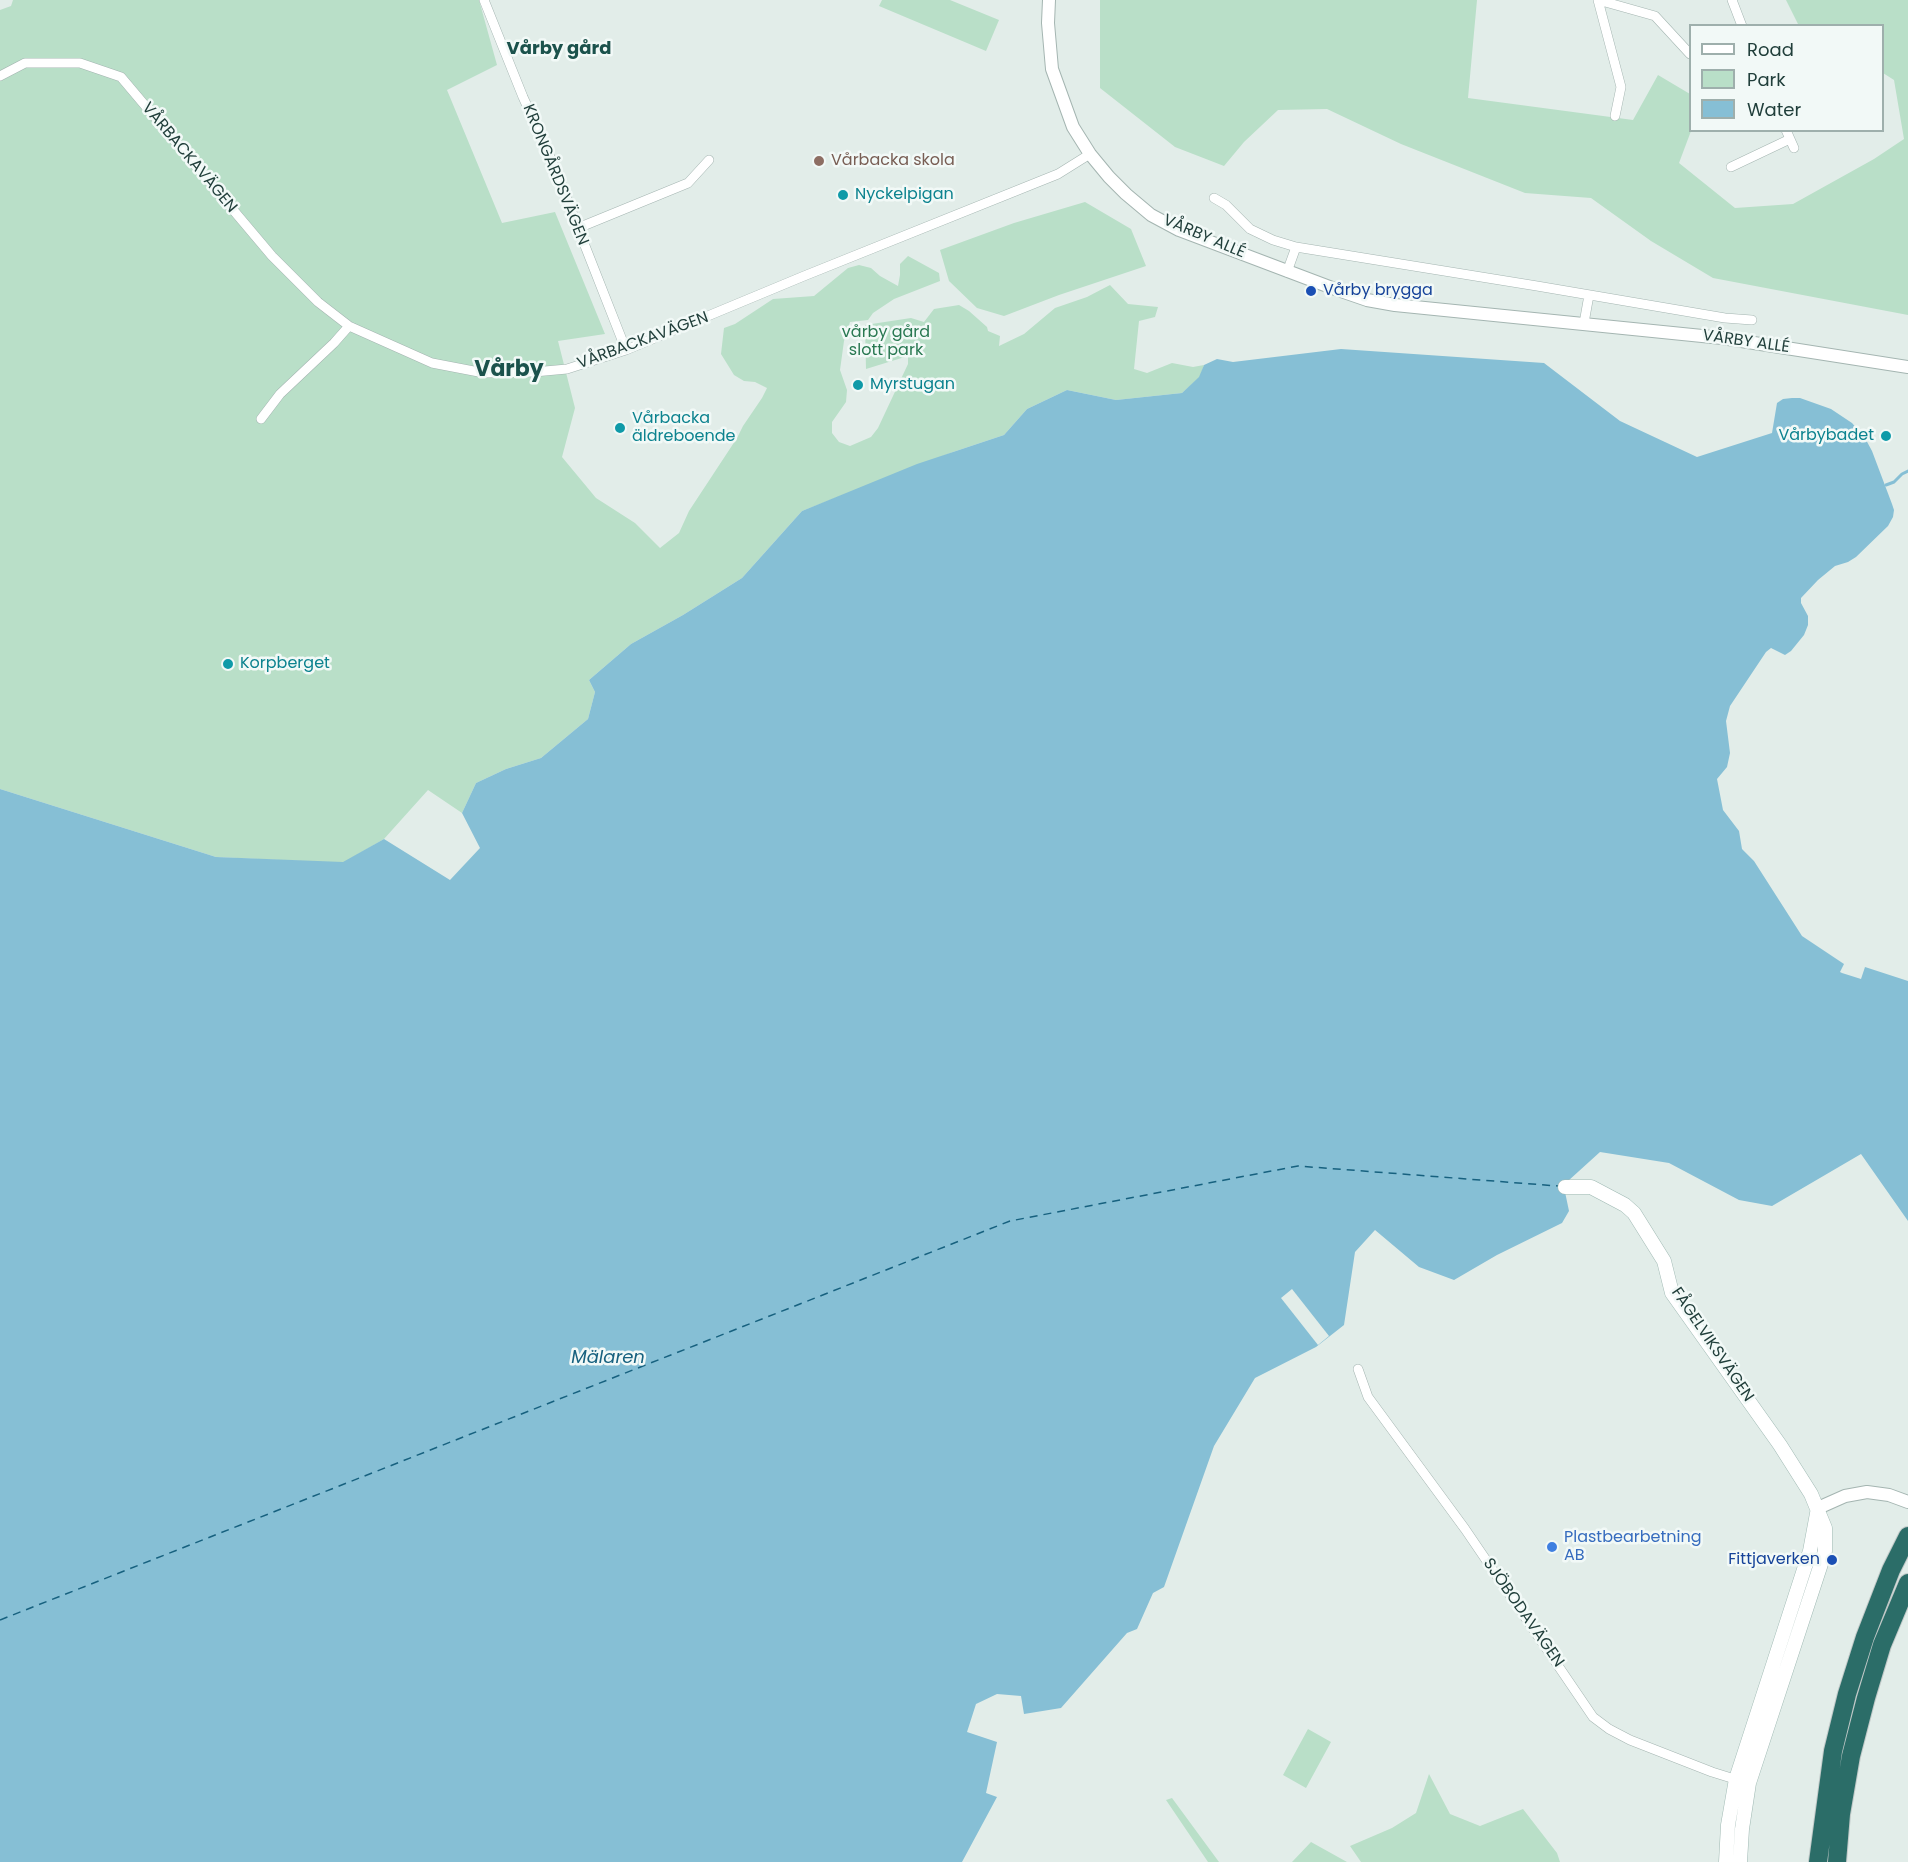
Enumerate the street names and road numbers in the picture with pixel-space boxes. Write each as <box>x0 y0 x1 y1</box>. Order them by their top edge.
street label: VÅRBACKAVÄGEN <box>137 99 241 217</box>
street label: KRONGÅRDSVÄGEN <box>518 102 592 248</box>
street label: VÅRBY ALLÉ <box>1160 211 1248 263</box>
street label: VÅRBACKAVÄGEN <box>575 308 711 374</box>
street label: VÅRBY ALLÉ <box>1701 326 1791 358</box>
street label: FÅGELVIKSVÄGEN <box>1667 1284 1757 1406</box>
street label: SJÖBODAVÄGEN <box>1478 1555 1568 1671</box>

